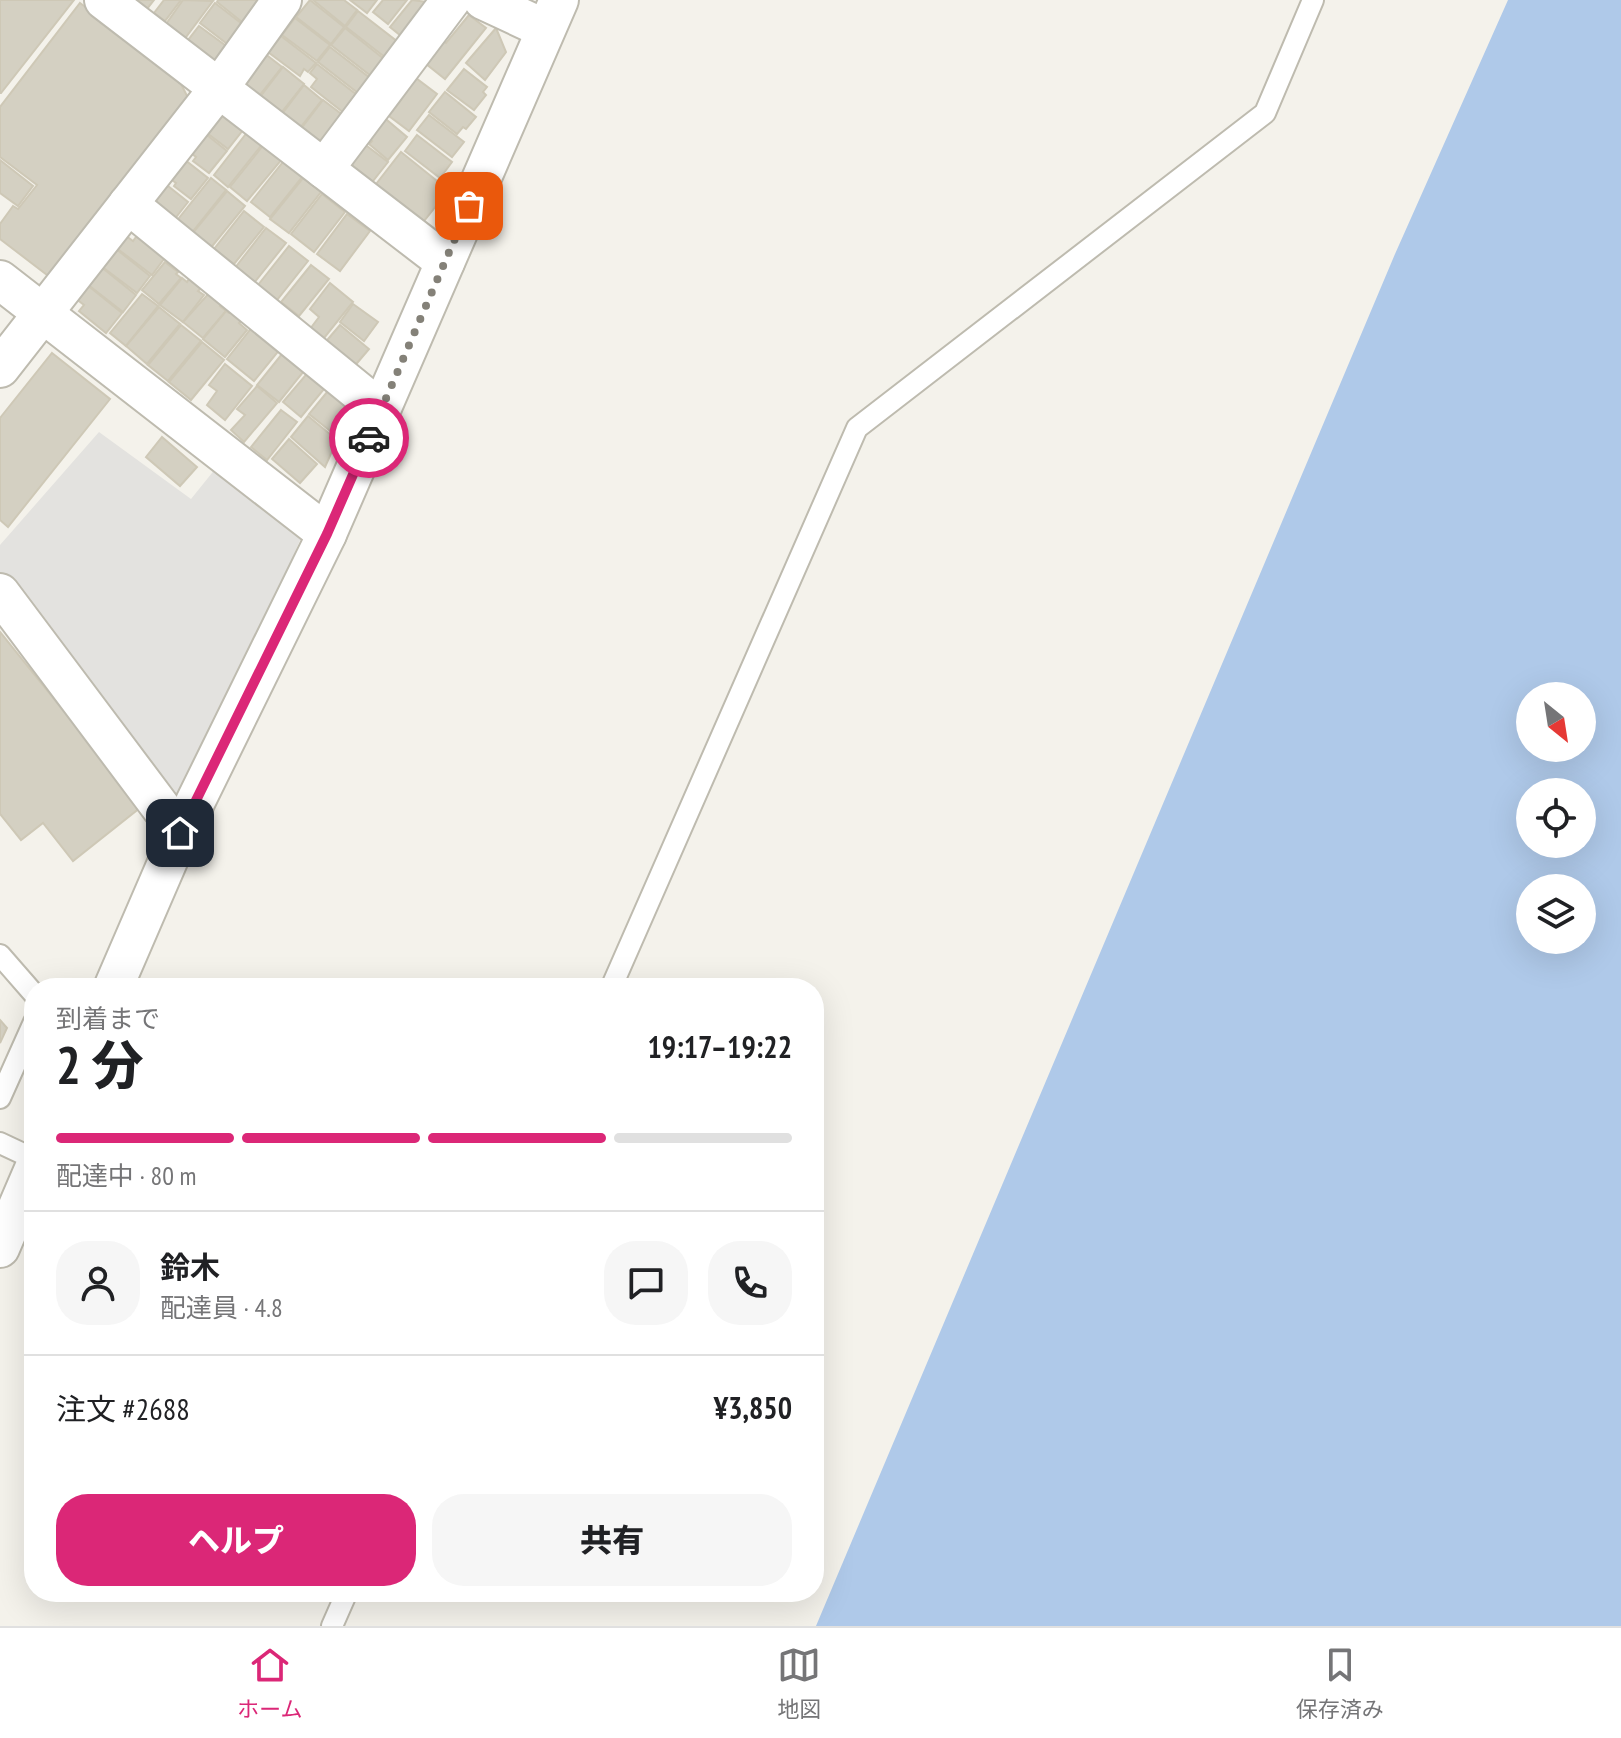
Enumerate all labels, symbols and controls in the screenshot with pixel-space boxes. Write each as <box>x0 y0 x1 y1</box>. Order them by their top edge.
pin <box>435 172 503 240</box>
icon: bag <box>447 184 491 228</box>
courier <box>329 398 409 478</box>
icon: car <box>347 416 391 460</box>
north arrow <box>1516 682 1596 762</box>
map controls <box>1516 682 1596 954</box>
button: locate <box>1516 778 1596 858</box>
pin <box>146 799 214 867</box>
icon: home <box>158 811 202 855</box>
button: layers <box>1516 874 1596 954</box>
text: 到着まで <box>56 1002 160 1035</box>
text: 19:17–19:22 <box>648 1027 792 1066</box>
text: 2 分 <box>56 1031 144 1098</box>
text: 配達中 · 80 m <box>56 1159 196 1192</box>
button: person <box>56 1241 140 1325</box>
button: chat <box>604 1241 688 1325</box>
button: phone <box>708 1241 792 1325</box>
text: 鈴木 <box>160 1247 220 1286</box>
text: 配達員 · 4.8 <box>160 1291 283 1324</box>
text: ¥3,850 <box>714 1388 792 1427</box>
text: 注文 #2688 <box>56 1389 190 1428</box>
button: ヘルプ <box>56 1494 416 1586</box>
button: 共有 <box>432 1494 792 1586</box>
tab: ホーム <box>237 1643 303 1723</box>
tab: 地図 <box>777 1643 821 1723</box>
tab: 保存済み <box>1296 1643 1384 1723</box>

